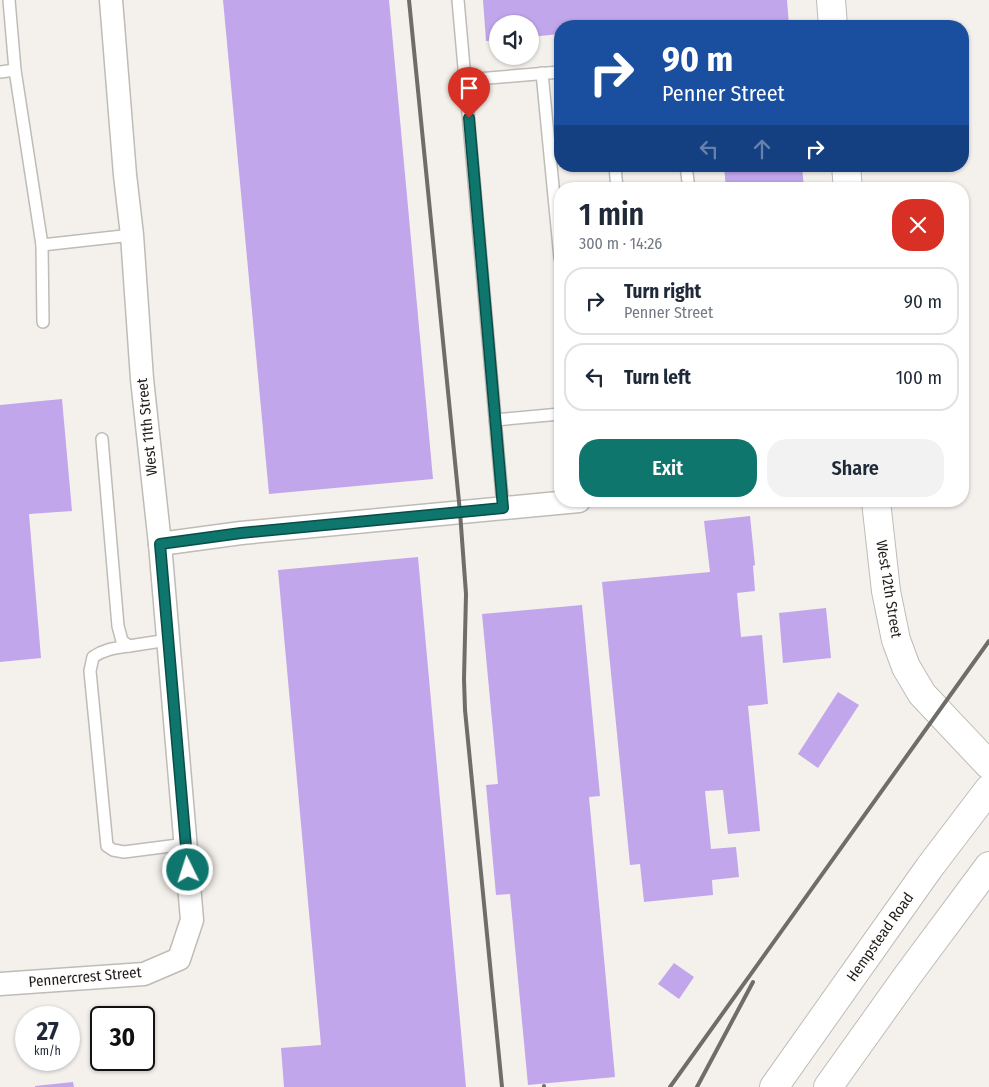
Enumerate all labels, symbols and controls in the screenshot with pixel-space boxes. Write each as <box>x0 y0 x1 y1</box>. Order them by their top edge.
map controls <box>489 15 539 65</box>
button: sound <box>489 15 539 65</box>
text: 90 m <box>662 38 733 80</box>
icon: right <box>579 40 644 105</box>
pin <box>448 67 490 118</box>
icon: arrive <box>455 74 483 102</box>
text: Penner Street <box>662 80 785 107</box>
icon: left <box>695 135 723 163</box>
icon: ahead <box>748 135 776 163</box>
icon: right <box>801 135 829 163</box>
text: 1 min <box>579 197 644 233</box>
button: close <box>892 199 944 251</box>
text: 300 m · 14:26 <box>579 234 662 253</box>
text: Turn right <box>624 280 701 303</box>
icon: right <box>581 287 609 315</box>
text: 90 m <box>904 290 942 313</box>
text: Penner Street <box>624 303 713 322</box>
icon: left <box>581 363 609 391</box>
text: Turn left <box>624 366 691 389</box>
text: 100 m <box>896 366 942 389</box>
street label: West 11th Street <box>133 377 161 477</box>
button: Exit <box>579 439 757 497</box>
button: Share <box>767 439 944 497</box>
street label: West 12th Street <box>872 539 906 639</box>
position arrow <box>161 843 213 895</box>
street label: Hempstead Road <box>843 889 917 985</box>
street label: Pennercrest Street <box>28 963 142 991</box>
speed limit sign: 30 <box>90 1006 155 1071</box>
text: 27 <box>36 1017 59 1047</box>
text: km/h <box>34 1044 61 1058</box>

